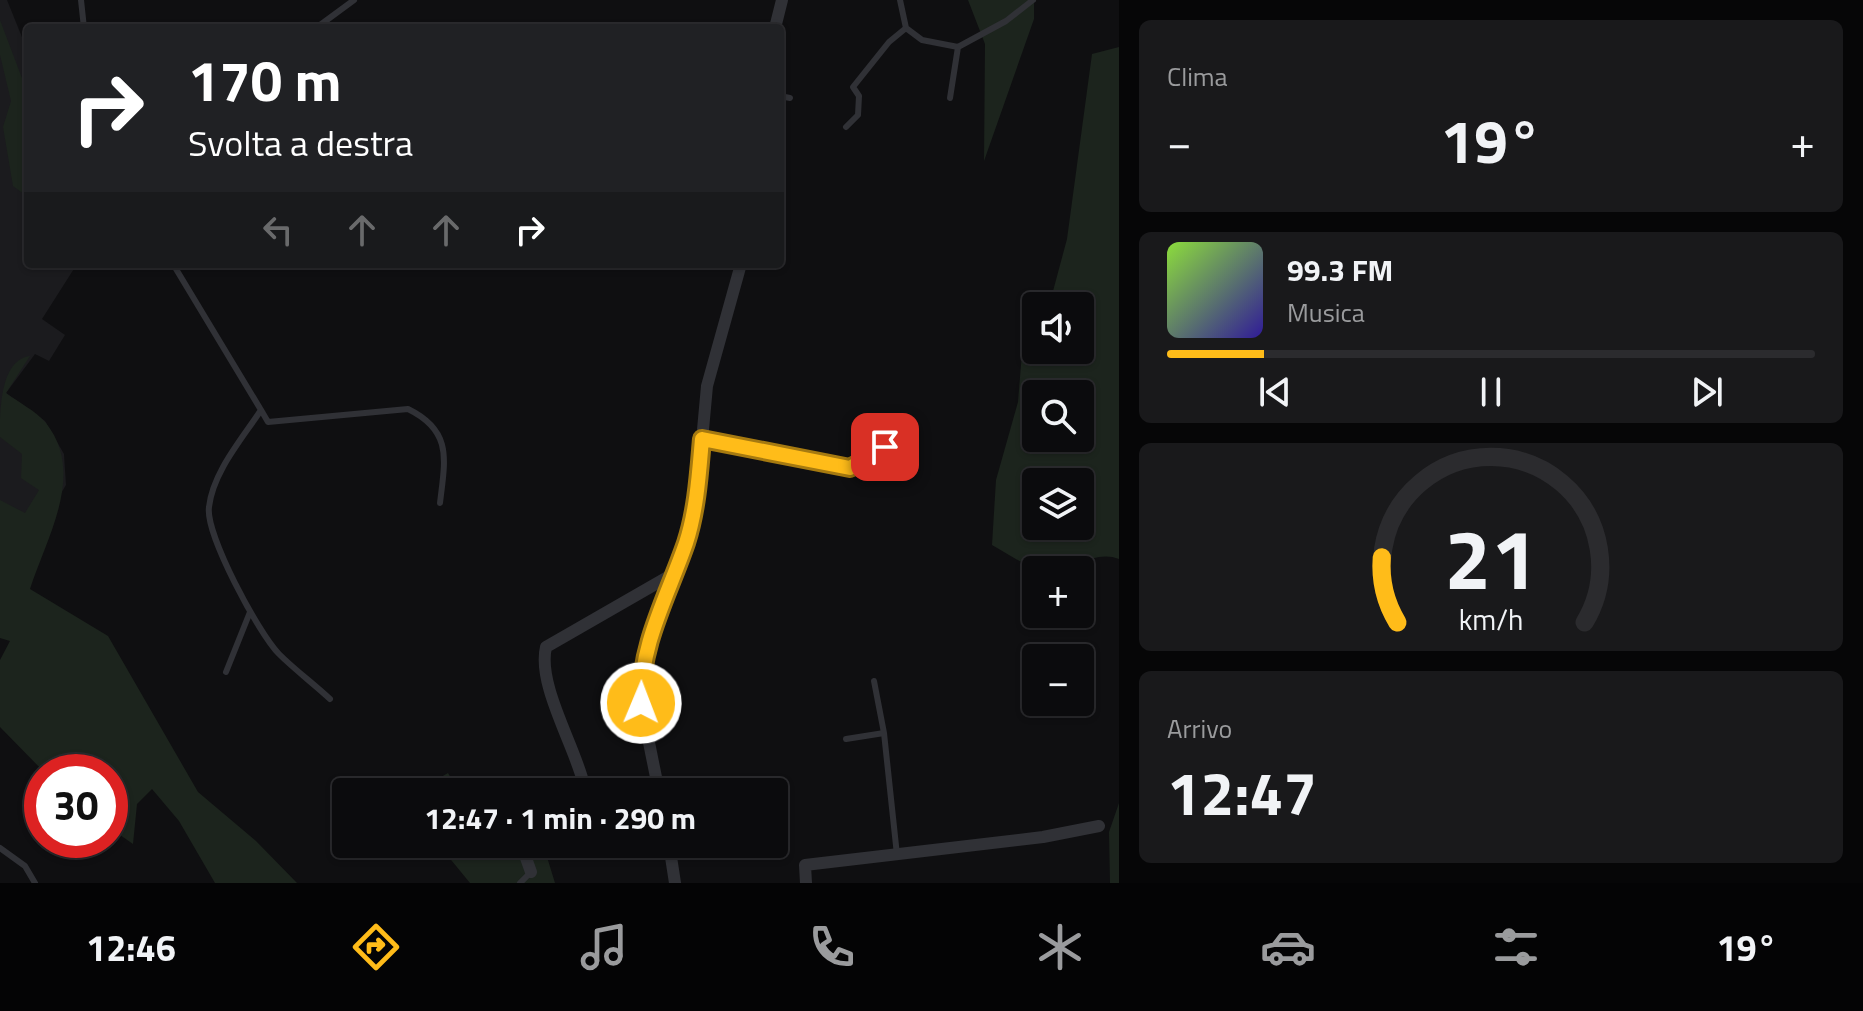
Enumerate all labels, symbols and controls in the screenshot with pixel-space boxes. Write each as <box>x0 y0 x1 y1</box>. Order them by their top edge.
text: 170 m <box>188 38 341 123</box>
icon: right <box>56 56 160 160</box>
text: Clima <box>1167 57 1228 96</box>
text: 19° <box>1441 95 1541 186</box>
text: − <box>1167 108 1192 175</box>
text: + <box>1790 108 1815 175</box>
text: Svolta a destra <box>188 115 413 170</box>
icon: left <box>256 208 300 252</box>
icon: ahead <box>340 208 384 252</box>
icon: ahead <box>424 208 468 252</box>
icon: right <box>508 208 552 252</box>
text: 99.3 FM <box>1287 247 1393 293</box>
map controls <box>1022 292 1094 716</box>
button: sound <box>1022 292 1094 364</box>
text: Musica <box>1287 293 1365 332</box>
icon: previous <box>1253 370 1297 414</box>
icon: pause <box>1469 370 1513 414</box>
icon: next <box>1685 370 1729 414</box>
button: search <box>1022 380 1094 452</box>
pin <box>851 413 919 481</box>
icon: arrive <box>863 425 907 469</box>
button: layers <box>1022 468 1094 540</box>
text: 21 <box>1444 495 1538 621</box>
button: + <box>1022 556 1094 628</box>
text: km/h <box>1459 599 1523 642</box>
button: − <box>1022 644 1094 716</box>
position arrow <box>599 661 683 745</box>
text: Arrivo <box>1167 709 1232 748</box>
text: 12:47 <box>1167 747 1317 838</box>
speed limit sign: 30 <box>24 754 128 858</box>
text: 12:47 · 1 min · 290 m <box>424 795 696 841</box>
icon: directions <box>348 919 404 975</box>
icon: music <box>576 919 632 975</box>
icon: phone <box>804 919 860 975</box>
icon: climate <box>1032 919 1088 975</box>
icon: car <box>1260 919 1316 975</box>
icon: filters <box>1488 919 1544 975</box>
text: 12:46 <box>86 920 176 975</box>
text: 19° <box>1716 920 1777 975</box>

